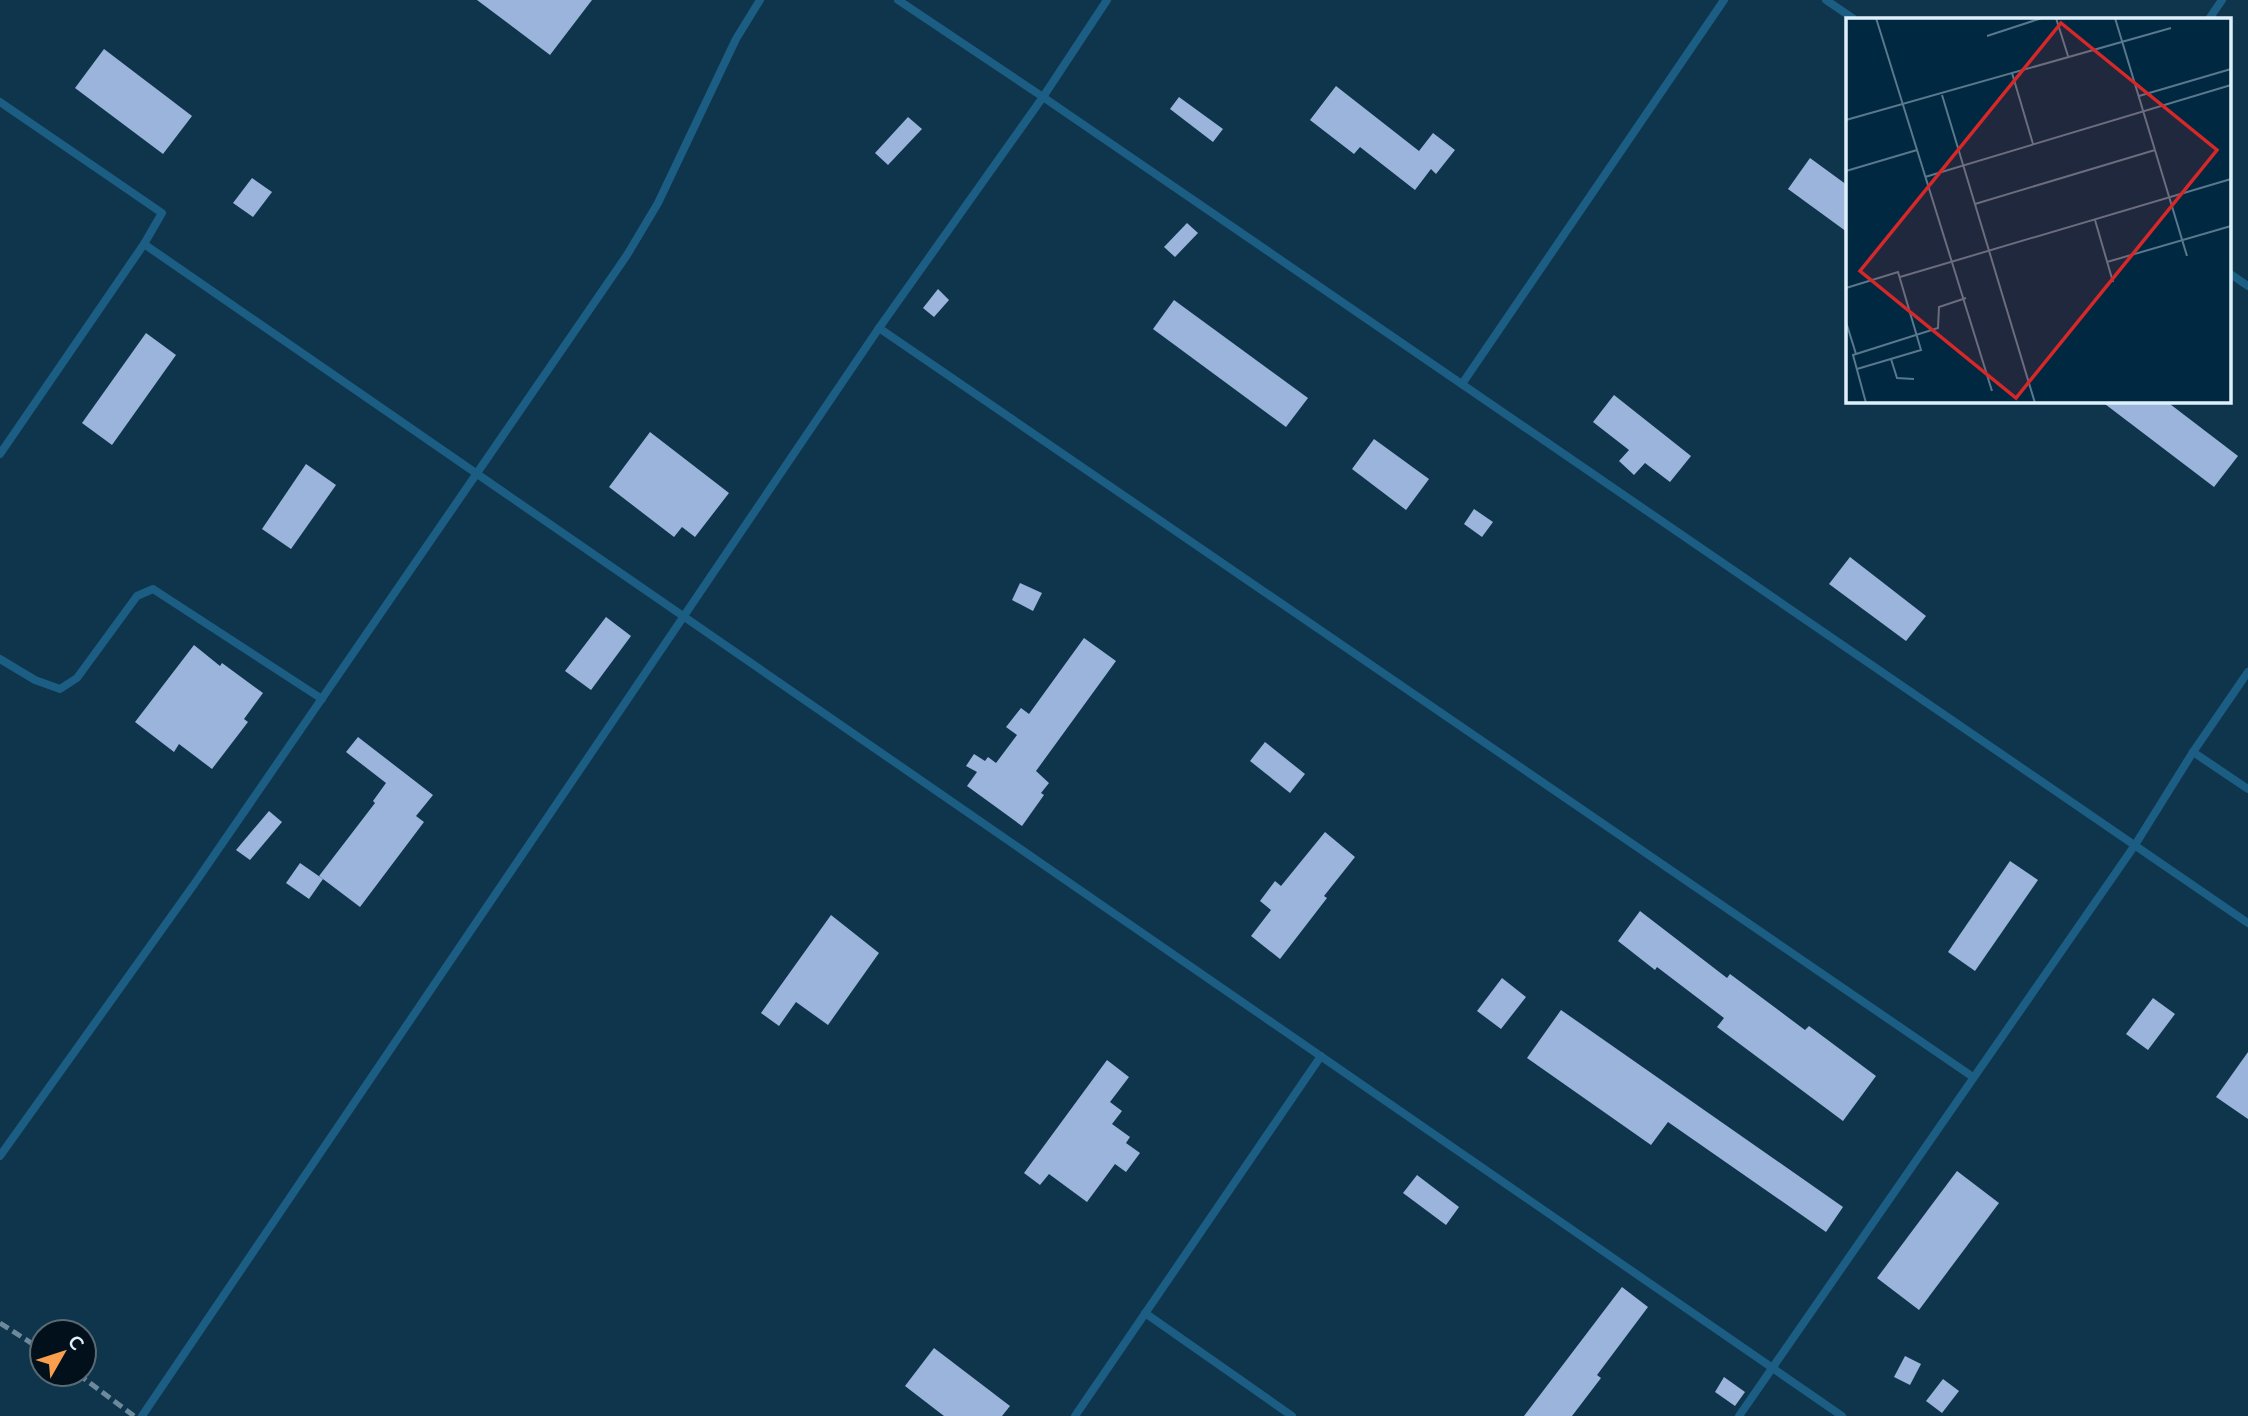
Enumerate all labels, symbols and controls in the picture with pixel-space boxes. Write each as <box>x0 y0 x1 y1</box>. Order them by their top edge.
inset map <box>1846 18 2230 402</box>
north arrow <box>28 1318 98 1388</box>
text: С <box>63 1330 90 1355</box>

